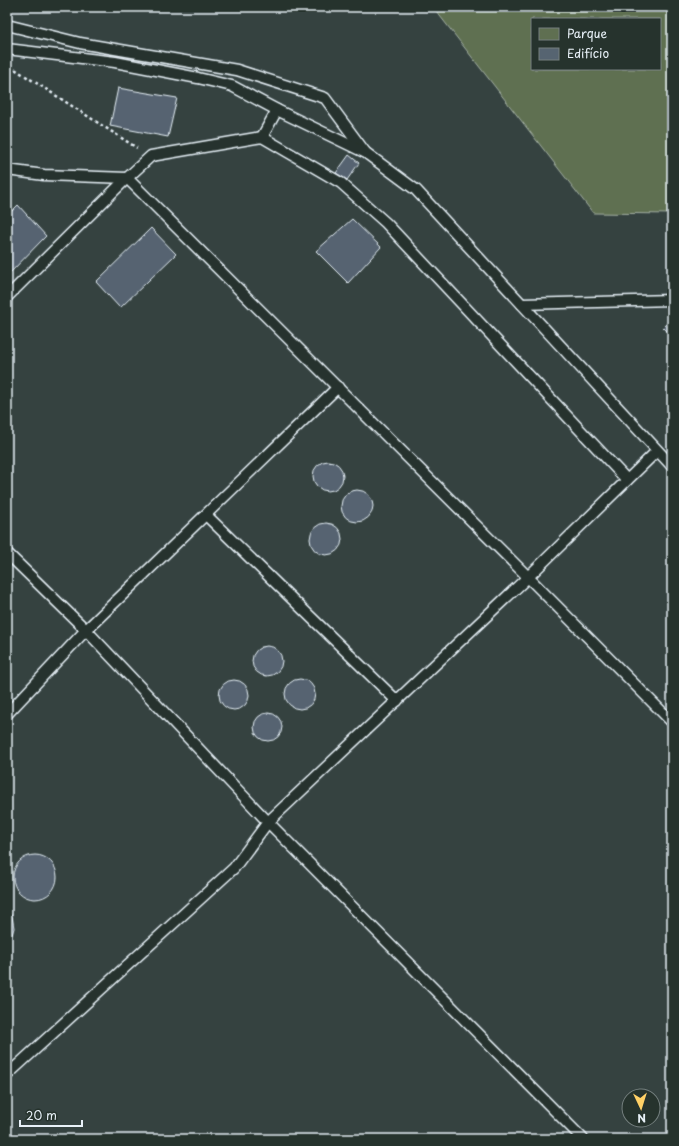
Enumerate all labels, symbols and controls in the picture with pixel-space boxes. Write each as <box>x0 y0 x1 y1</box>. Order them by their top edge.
legend <box>531 18 661 70</box>
text: Parque <box>567 24 607 42</box>
text: Edifício <box>567 44 609 62</box>
north arrow <box>621 1088 661 1128</box>
scale bar <box>20 1102 82 1128</box>
text: 20 m <box>26 1106 57 1124</box>
text: N <box>637 1110 647 1127</box>

